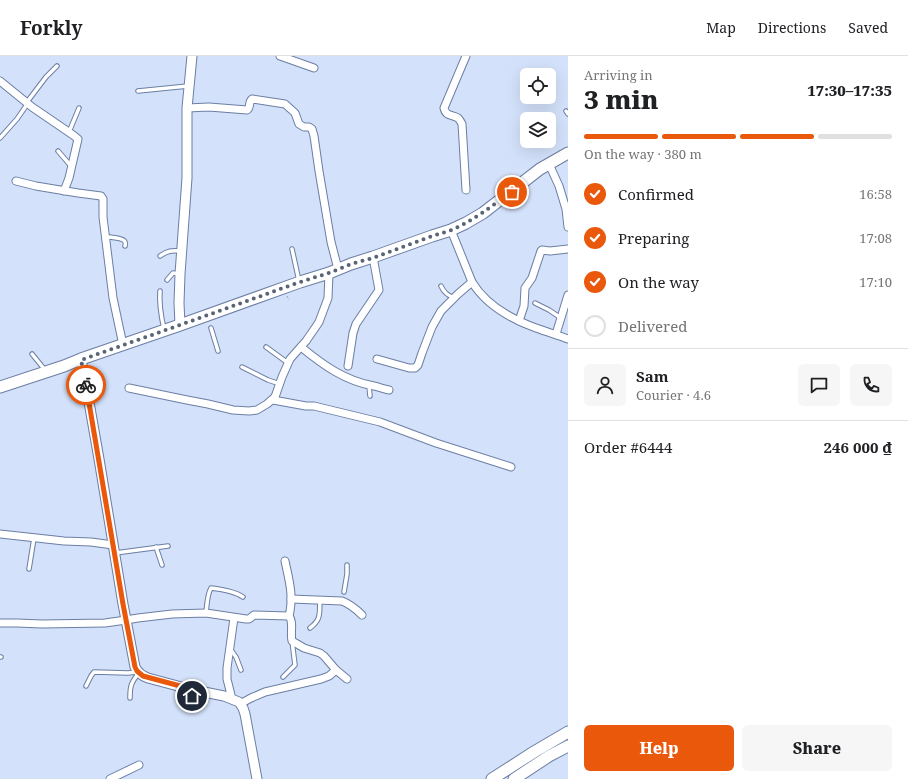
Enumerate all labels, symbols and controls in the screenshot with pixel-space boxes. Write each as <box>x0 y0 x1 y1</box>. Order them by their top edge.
text: Forkly <box>20 15 82 41</box>
text: Map <box>706 18 736 37</box>
text: Directions <box>758 18 826 37</box>
text: Saved <box>848 18 888 37</box>
text: Arriving in <box>584 66 653 84</box>
map controls <box>520 68 556 148</box>
button: locate <box>520 68 556 104</box>
text: 17:30–17:35 <box>807 80 892 100</box>
text: 3 min <box>584 81 659 117</box>
button: layers <box>520 112 556 148</box>
text: On the way · 380 m <box>584 145 702 163</box>
pin <box>495 175 529 209</box>
icon: bag <box>501 181 523 203</box>
icon: check <box>584 183 606 205</box>
text: Confirmed <box>618 184 694 204</box>
text: 16:58 <box>859 185 892 203</box>
icon: check <box>584 227 606 249</box>
text: Preparing <box>618 228 689 248</box>
text: 17:08 <box>859 229 892 247</box>
icon: check <box>584 271 606 293</box>
text: On the way <box>618 272 699 292</box>
text: 17:10 <box>859 273 892 291</box>
text: Delivered <box>618 316 687 336</box>
button: person <box>584 364 626 406</box>
button: chat <box>798 364 840 406</box>
button: phone <box>850 364 892 406</box>
courier <box>66 365 106 405</box>
text: Sam <box>636 366 668 386</box>
icon: bike <box>75 374 97 396</box>
text: Courier · 4.6 <box>636 386 711 404</box>
text: Order #6444 <box>584 437 672 457</box>
text: 246 000 ₫ <box>824 437 892 457</box>
pin <box>175 679 209 713</box>
icon: home <box>181 685 203 707</box>
button: Help <box>584 725 734 771</box>
button: Share <box>742 725 892 771</box>

